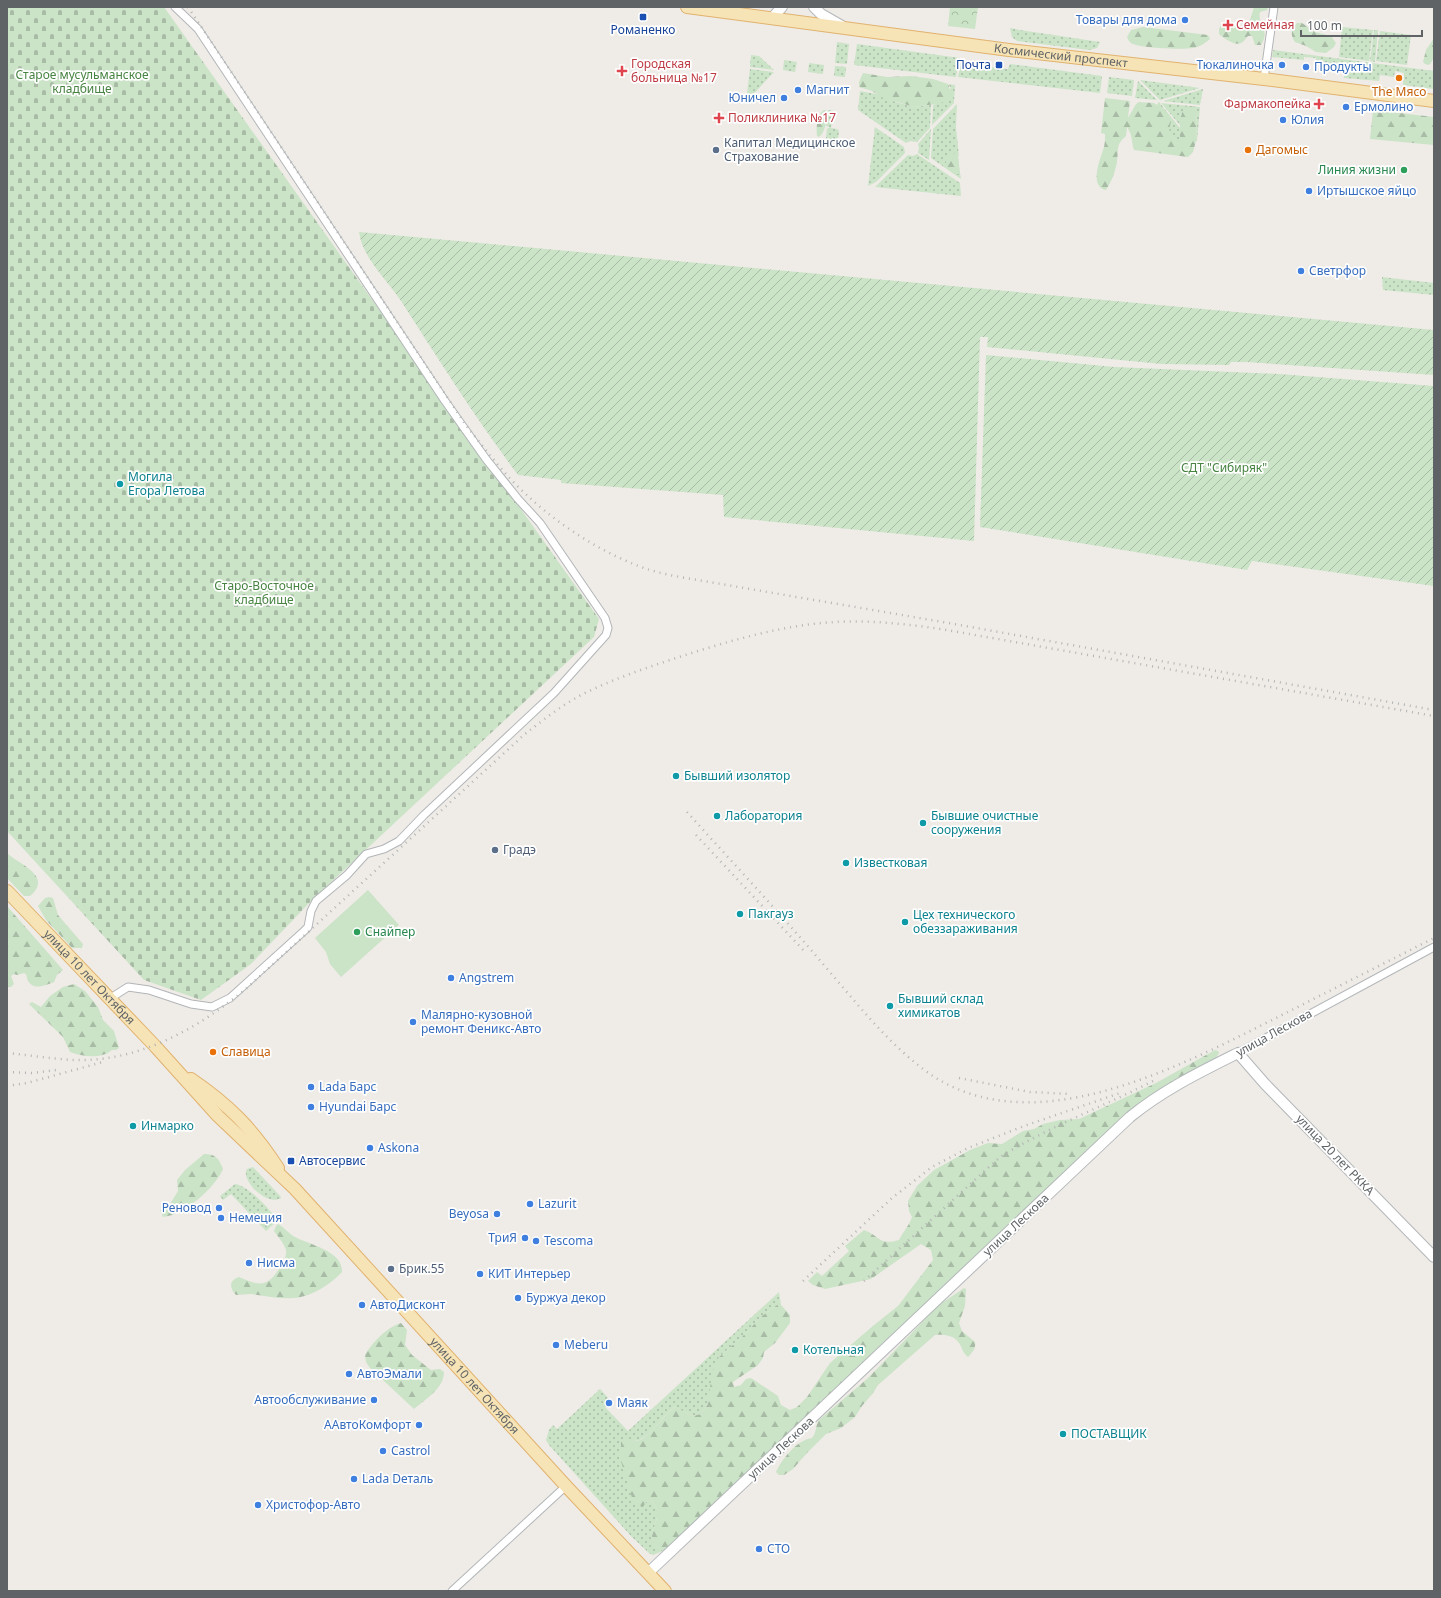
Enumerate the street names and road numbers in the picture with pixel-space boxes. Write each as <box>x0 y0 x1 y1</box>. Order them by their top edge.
street label: Космический проспект <box>993 39 1129 71</box>
street label: улица 10 лет Октября <box>40 925 139 1028</box>
street label: улица Лескова <box>1233 1005 1315 1061</box>
street label: улица 20 лет РККА <box>1292 1111 1379 1199</box>
street label: улица Лескова <box>979 1190 1052 1260</box>
street label: улица 10 лет Октября <box>426 1333 524 1438</box>
street label: улица Лескова <box>744 1413 817 1483</box>

